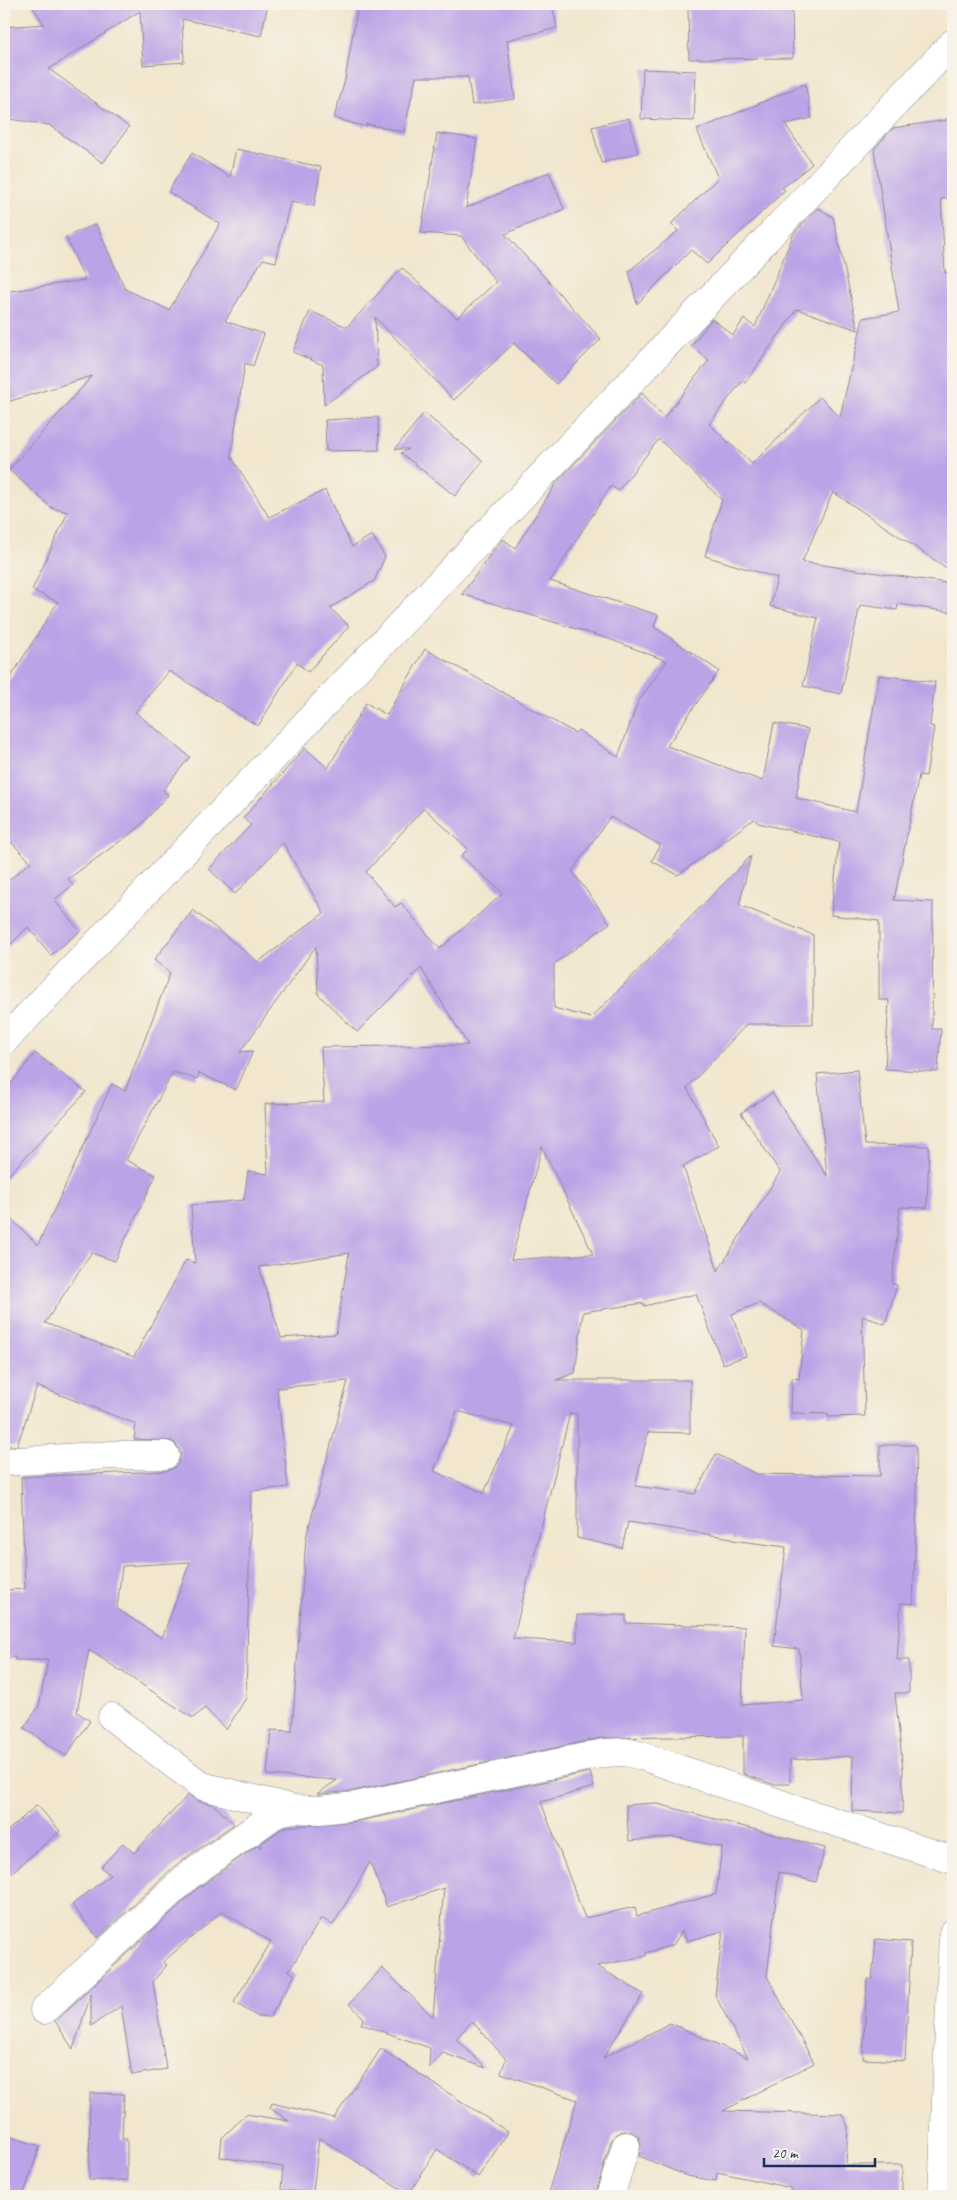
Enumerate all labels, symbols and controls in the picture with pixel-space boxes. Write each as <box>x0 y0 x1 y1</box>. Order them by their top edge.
scale bar <box>764 2135 876 2167</box>
text: 20 m <box>772 2144 799 2163</box>

